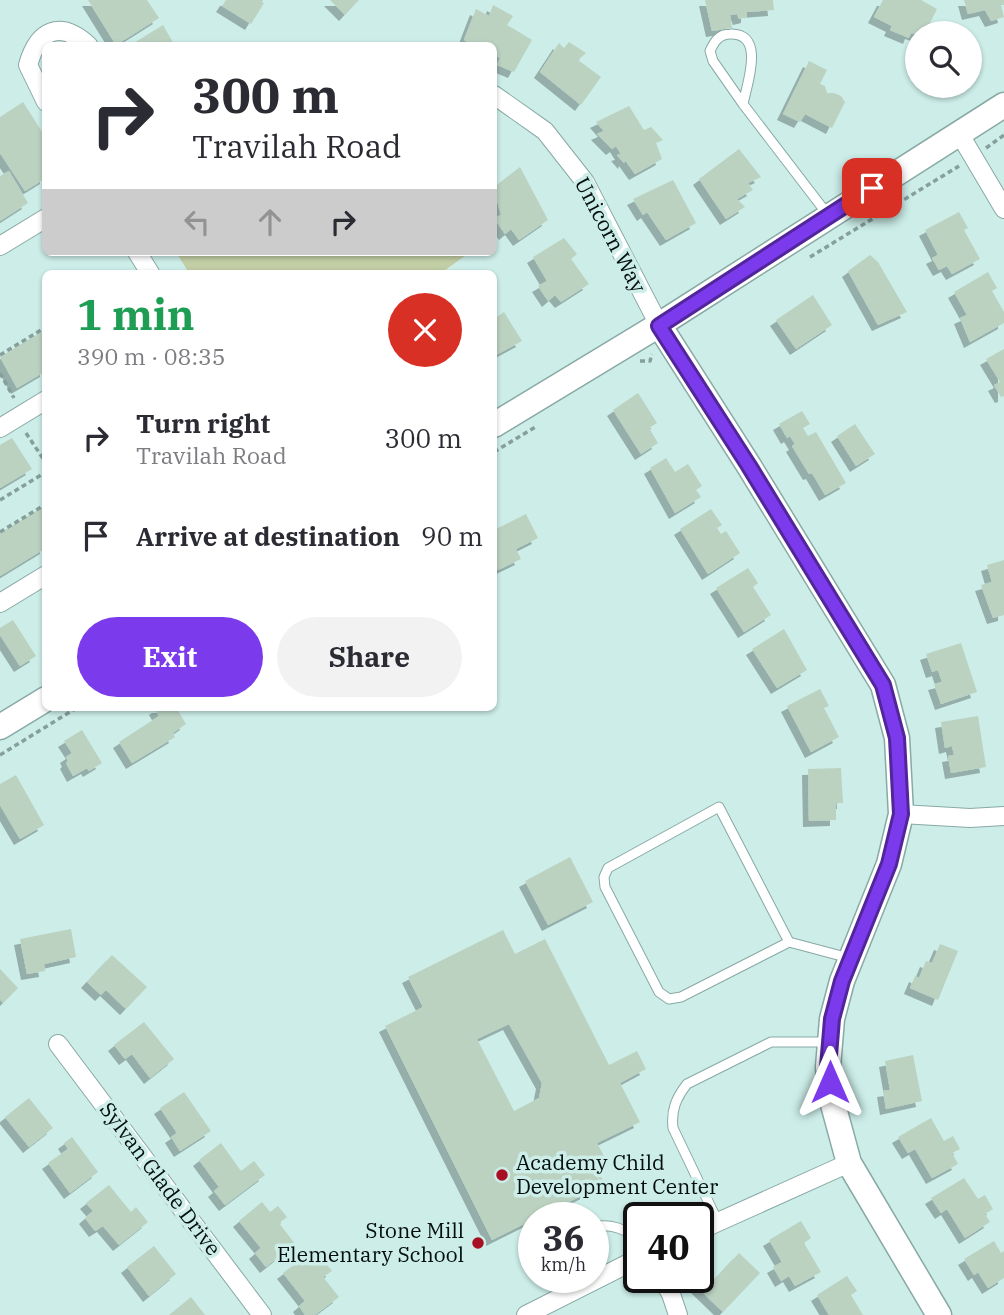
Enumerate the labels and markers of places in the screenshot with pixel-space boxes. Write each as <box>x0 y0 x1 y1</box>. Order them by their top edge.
pin <box>842 158 902 218</box>
place label: Academy Child Development Center <box>516 1148 719 1200</box>
marker: Academy Child Development Center <box>494 1167 510 1183</box>
place label: Stone Mill Elementary School <box>277 1216 464 1268</box>
marker: Stone Mill Elementary School <box>470 1235 486 1251</box>

